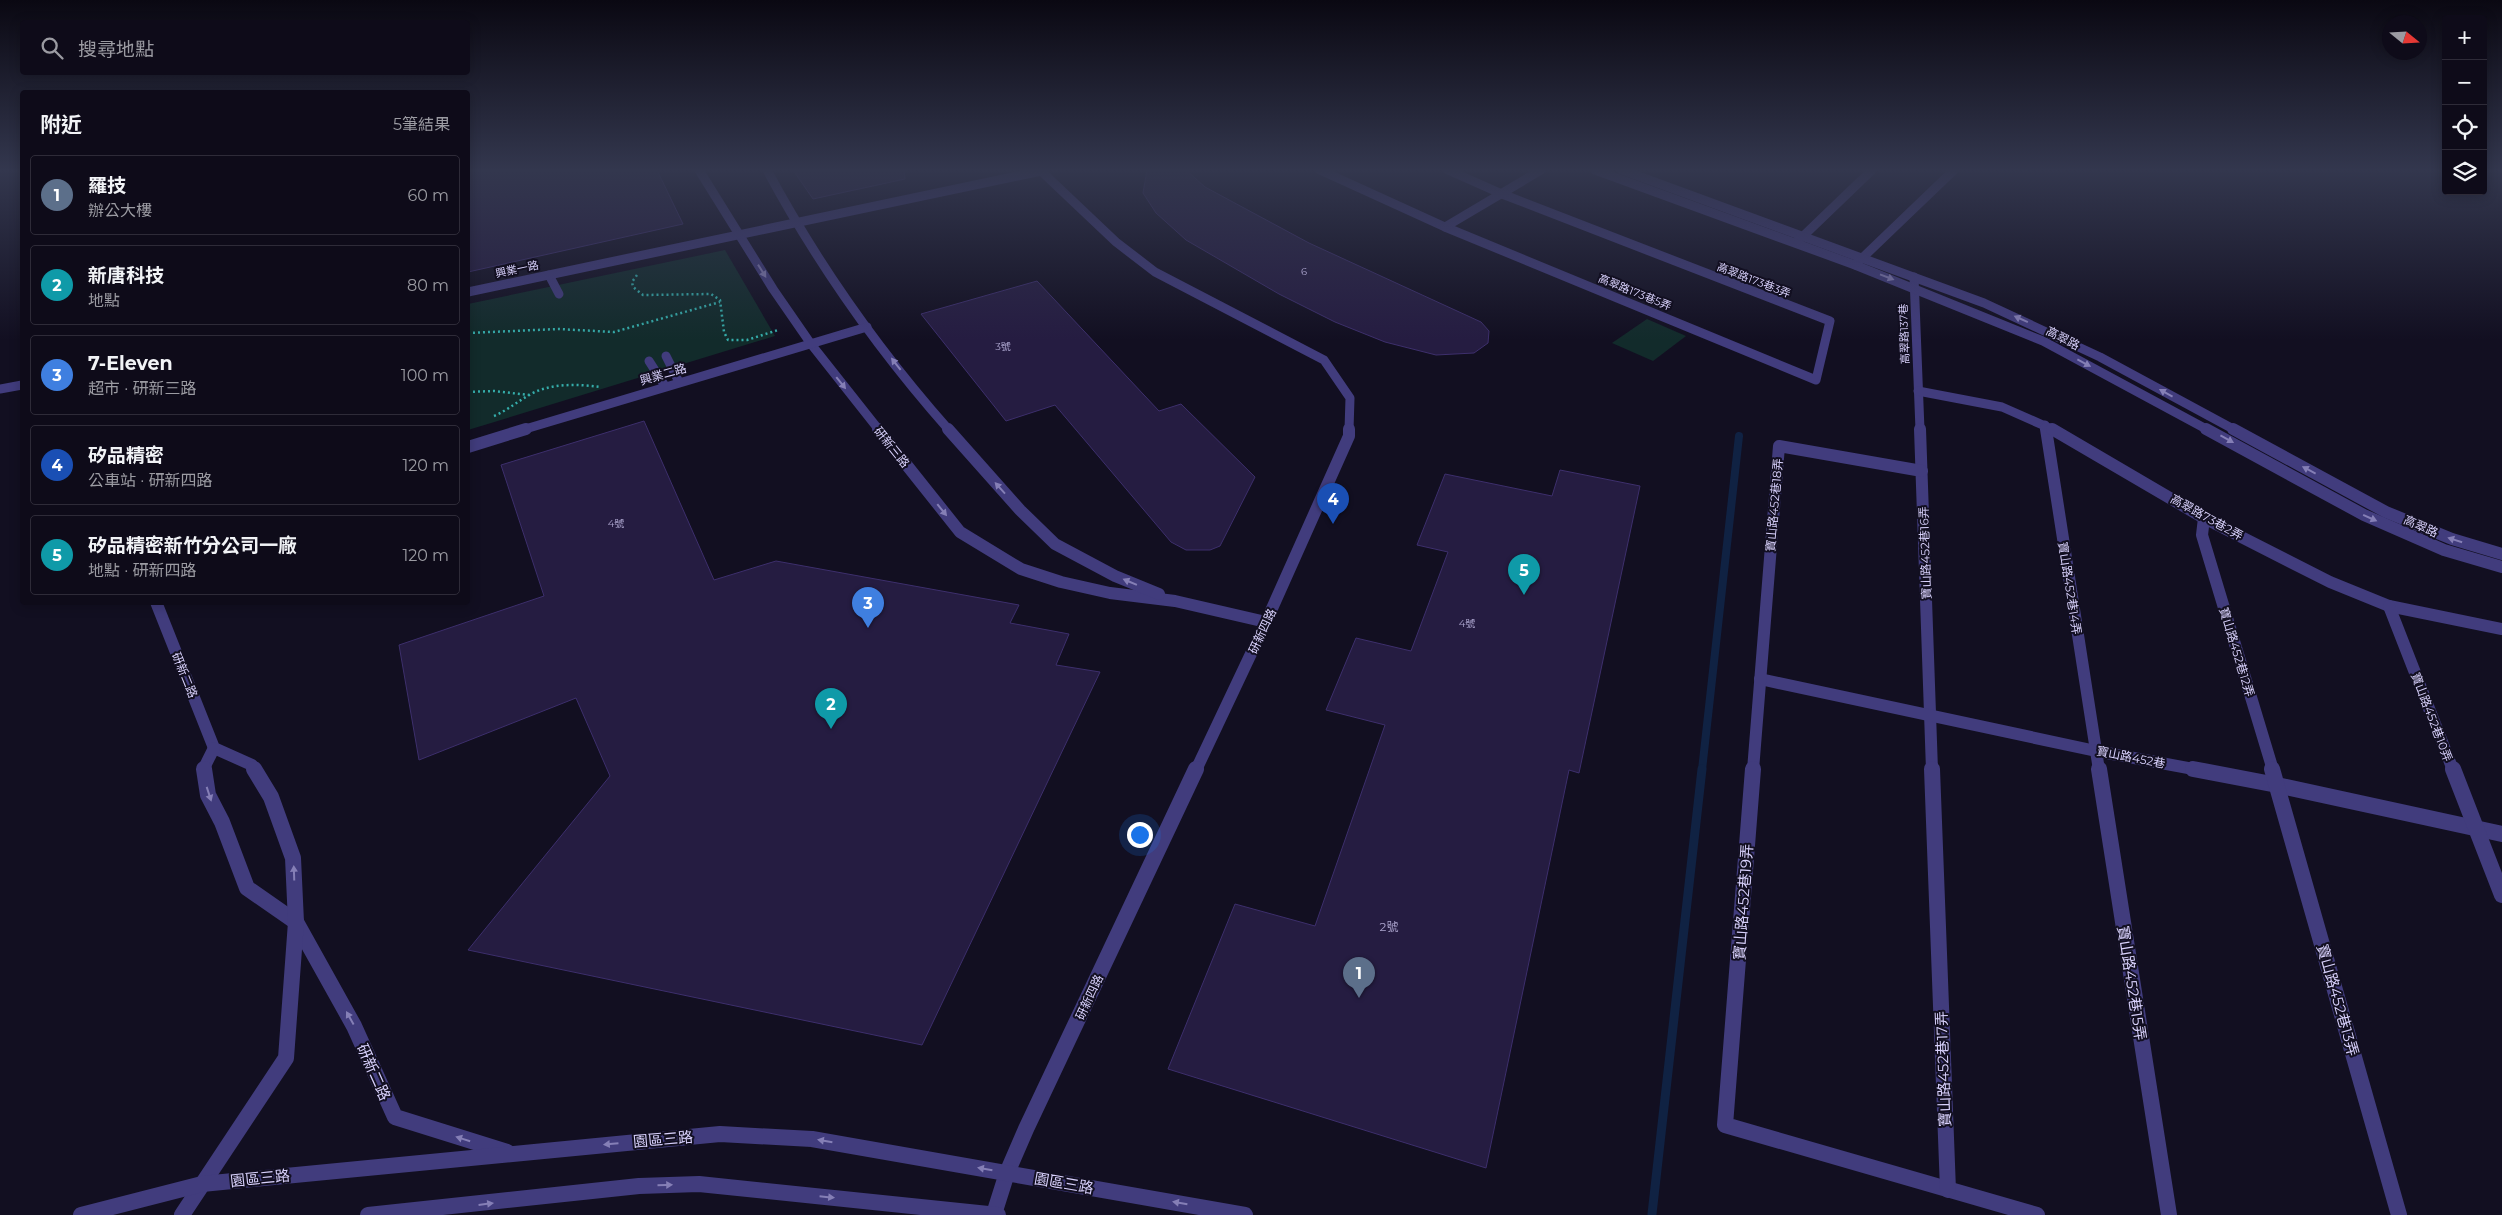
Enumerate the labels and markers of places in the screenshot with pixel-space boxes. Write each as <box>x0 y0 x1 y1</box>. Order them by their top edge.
pin: 4 <box>1317 483 1349 524</box>
pin: 5 <box>1508 554 1540 595</box>
pin: 3 <box>852 587 884 628</box>
pin: 2 <box>815 688 847 729</box>
pin: 1 <box>1343 957 1375 998</box>

